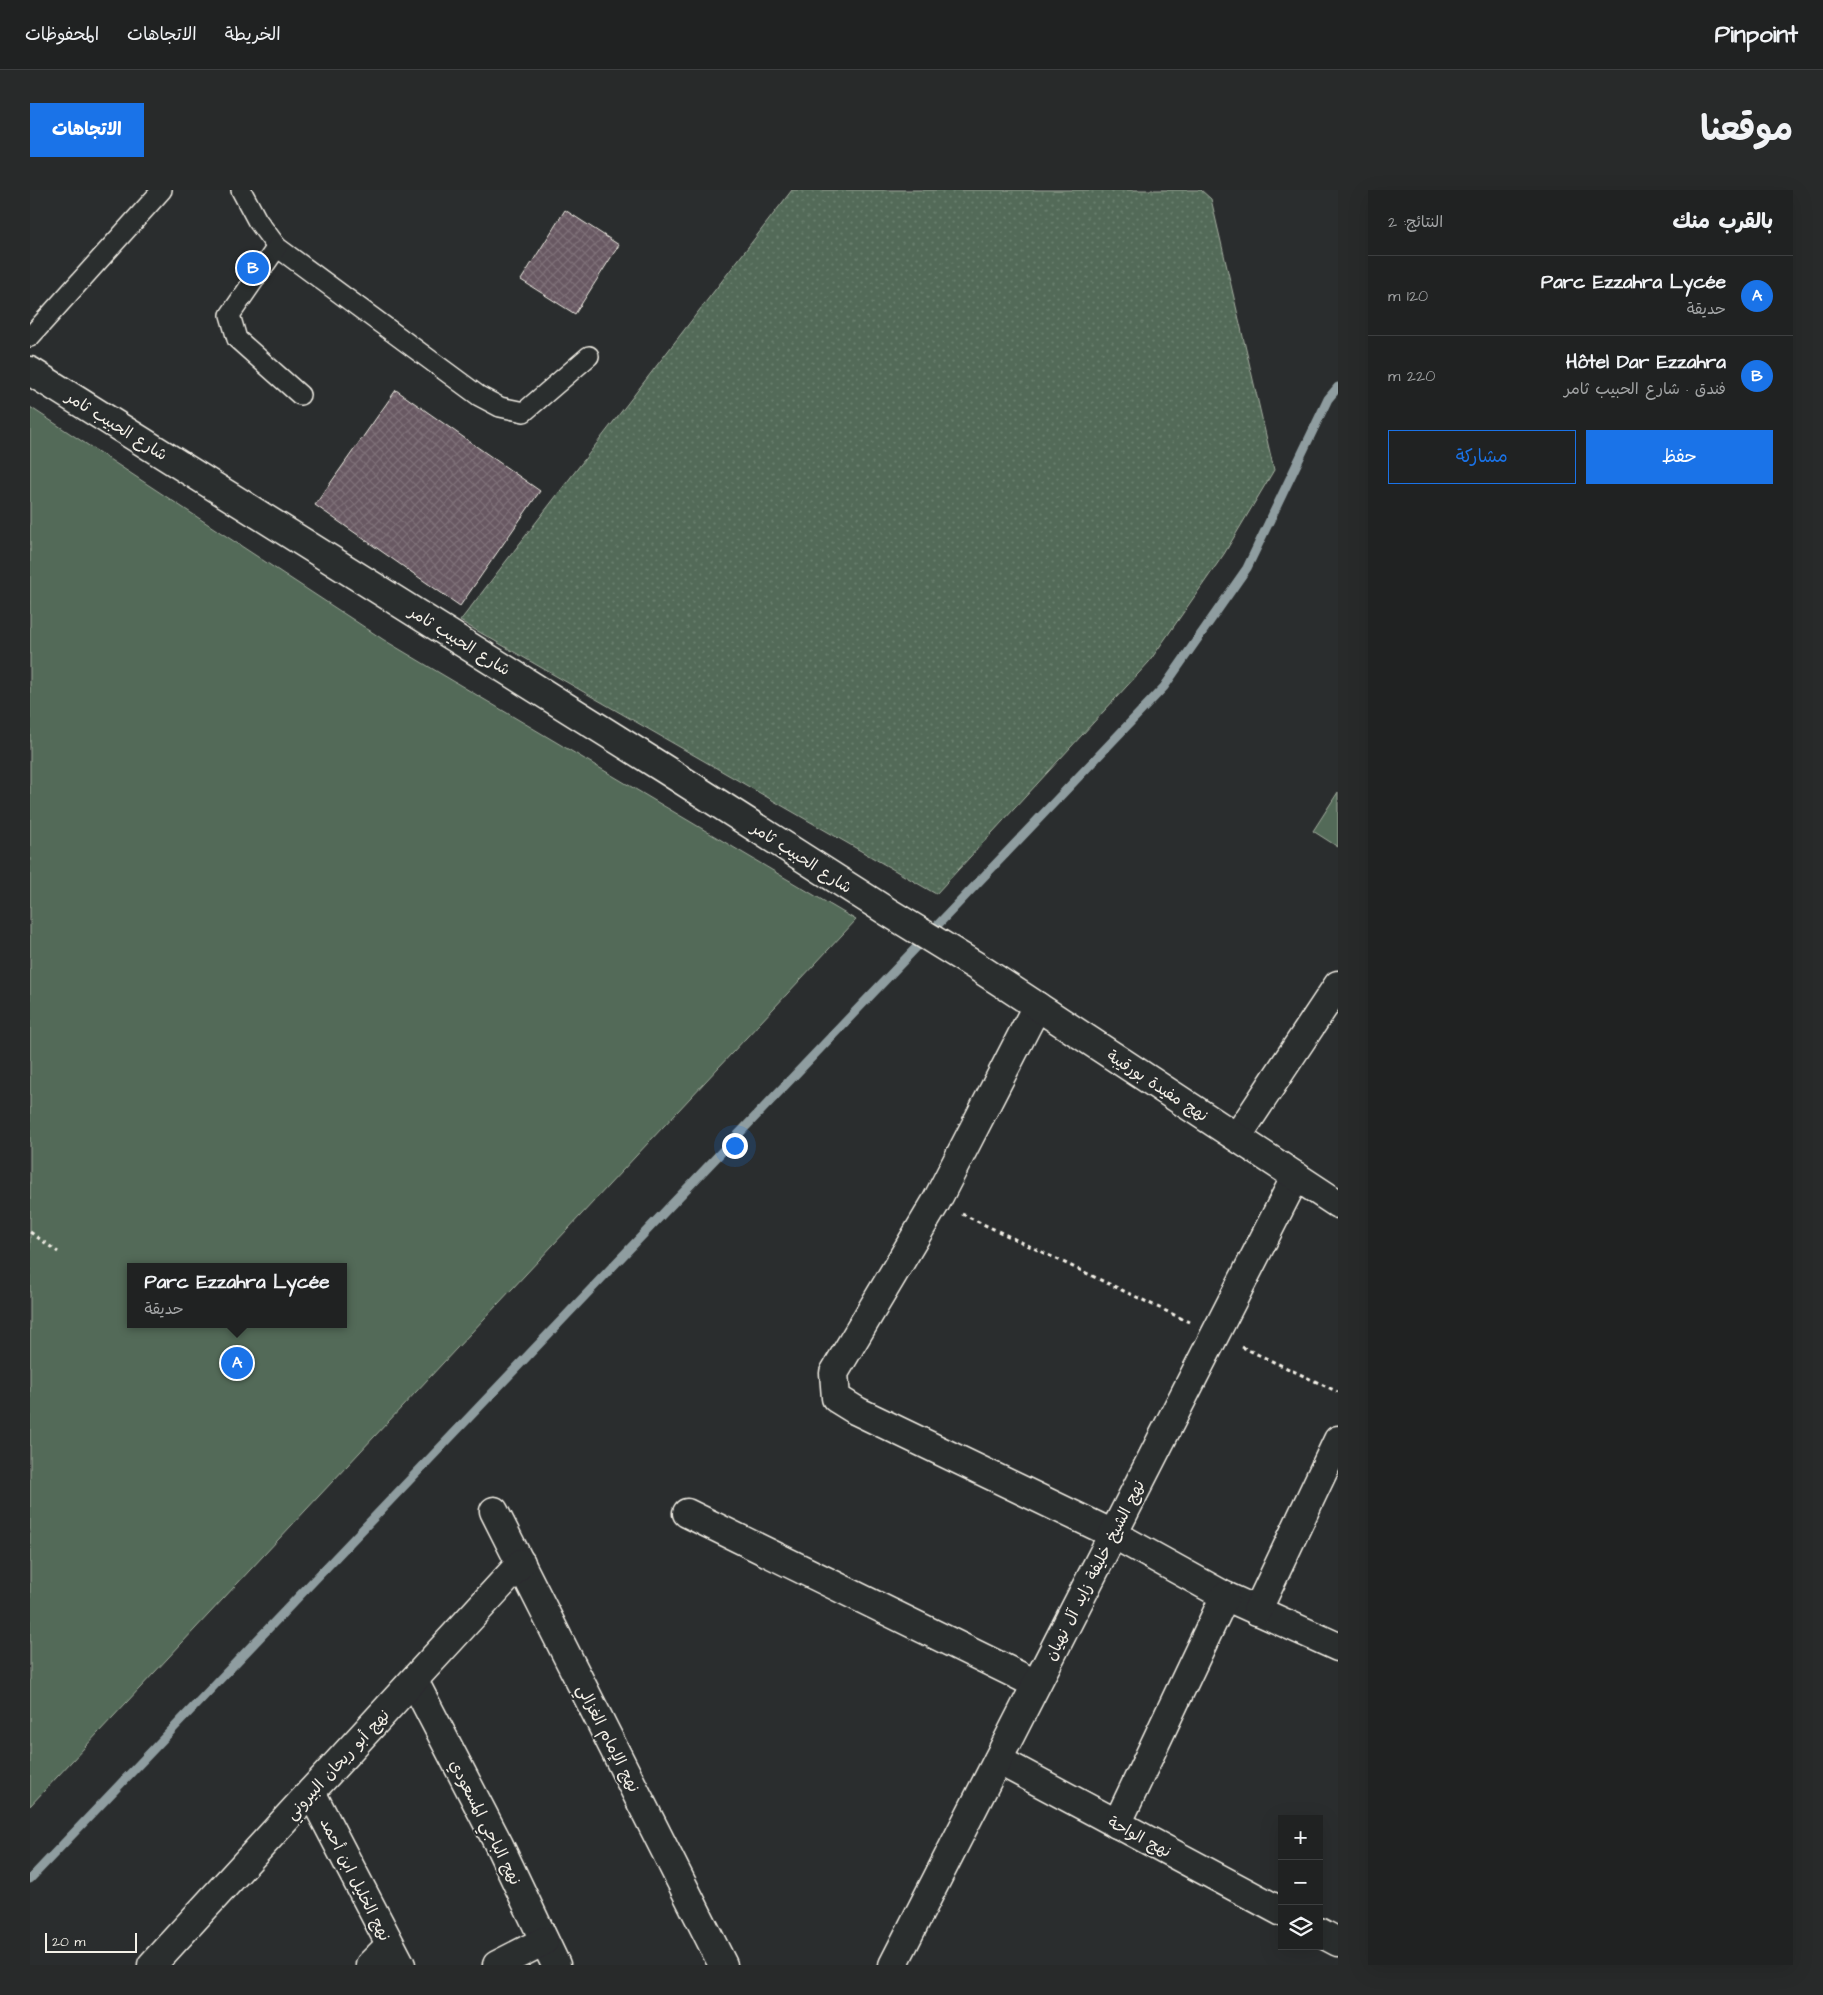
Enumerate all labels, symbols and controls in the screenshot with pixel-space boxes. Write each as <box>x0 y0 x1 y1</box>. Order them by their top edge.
text: Pinpoint <box>1715 18 1798 52</box>
text: المحفوظات <box>25 22 99 47</box>
text: الاتجاهات <box>127 22 197 47</box>
text: الخريطة <box>225 22 281 47</box>
button: الاتجاهات <box>30 103 144 157</box>
text: موقعنا <box>1700 105 1793 154</box>
text: بالقرب منك <box>1672 207 1773 236</box>
text: النتائج: 2 <box>1388 211 1443 233</box>
pin: B <box>237 249 269 287</box>
text: Parc Ezzahra Lycée <box>1541 269 1726 296</box>
text: 120 m <box>1388 285 1428 307</box>
text: A <box>1752 285 1762 307</box>
text: حديقة <box>1687 298 1726 320</box>
text: Hôtel Dar Ezzahra <box>1566 349 1726 376</box>
text: 220 m <box>1388 365 1435 387</box>
text: B <box>1751 365 1763 387</box>
text: فندق · شارع الحبيب ثامر <box>1564 378 1726 400</box>
street label: شارع الحبيب ثامر <box>60 385 171 466</box>
button: مشاركة <box>1388 430 1576 484</box>
button: حفظ <box>1586 430 1773 484</box>
street label: شارع الحبيب ثامر <box>403 600 514 681</box>
street label: شارع الحبيب ثامر <box>745 816 856 899</box>
street label: نهج مفيدة بورقيبة <box>1103 1045 1212 1127</box>
your location <box>722 1133 748 1159</box>
popup <box>127 1263 347 1328</box>
text: Parc Ezzahra Lycée <box>145 1269 329 1296</box>
text: حديقة <box>145 1298 184 1320</box>
pin: A <box>221 1344 253 1382</box>
street label: نهج الشيخ خليفة زايد آل نهيان <box>1040 1476 1150 1664</box>
street label: نهج الإمام الغزالي <box>569 1681 645 1798</box>
street label: نهج أبو ريحان البيروني <box>281 1705 397 1827</box>
street label: نهج الباجي المسعودي <box>441 1756 526 1890</box>
street label: نهج الواحة <box>1104 1811 1175 1863</box>
street label: نهج الخليل ابن أحمد <box>315 1814 396 1945</box>
map controls <box>1278 1815 1323 1950</box>
button: + <box>1278 1815 1323 1860</box>
button: − <box>1278 1860 1323 1905</box>
button: layers <box>1278 1905 1323 1950</box>
scale bar <box>45 1930 138 1953</box>
text: 20 m <box>52 1932 85 1952</box>

